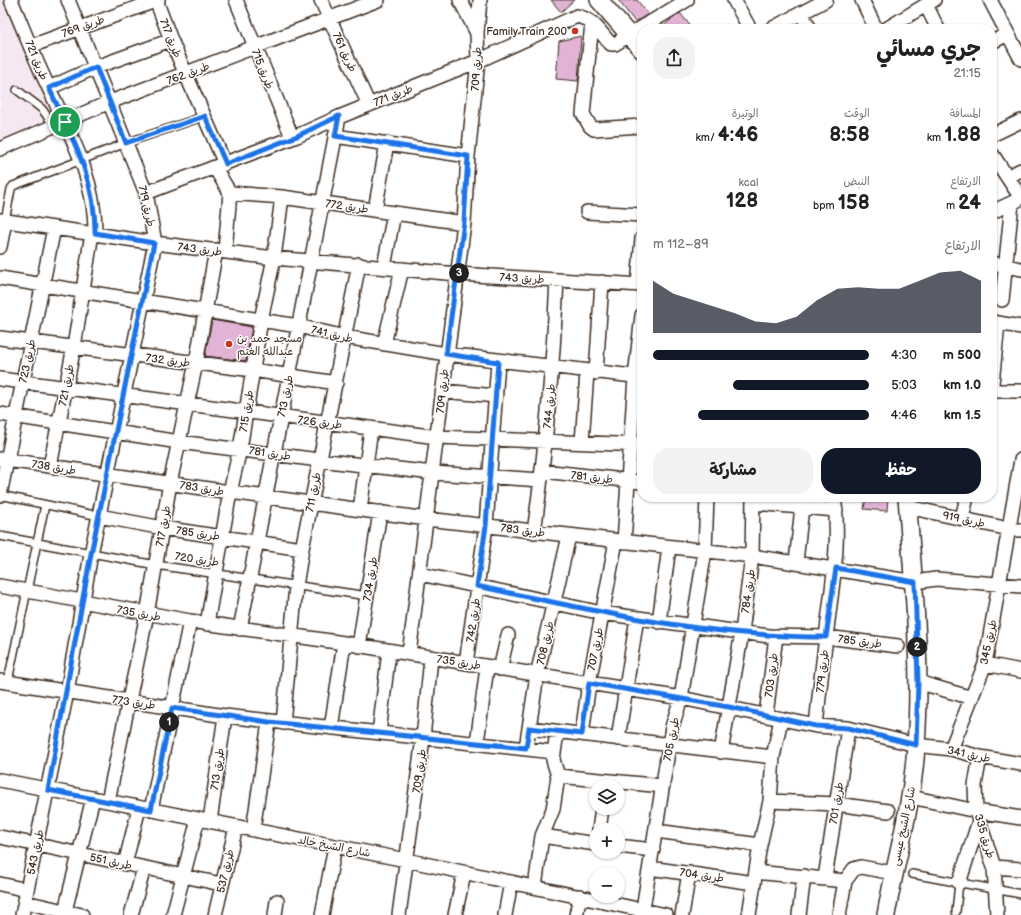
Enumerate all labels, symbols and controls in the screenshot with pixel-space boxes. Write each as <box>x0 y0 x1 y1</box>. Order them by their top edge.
street label: طريق 769 <box>60 13 106 40</box>
street label: طريق 717 <box>157 17 184 60</box>
place label: Family Train 200 <box>486 25 568 38</box>
marker: Family Train 200 <box>570 26 580 36</box>
street label: طريق 761 <box>330 30 359 74</box>
text: جري مسائي <box>876 36 981 63</box>
button: share <box>653 37 695 79</box>
street label: طريق 721 <box>22 38 51 82</box>
street label: طريق 715 <box>249 47 276 91</box>
street label: طريق 709 <box>469 47 484 91</box>
street label: طريق 762 <box>165 59 211 88</box>
text: 21:15 <box>953 65 981 81</box>
street label: طريق 771 <box>372 82 415 109</box>
pin <box>48 105 82 139</box>
text: الوتيرة <box>732 107 758 120</box>
text: الوقت <box>844 107 870 120</box>
text: المسافة <box>950 107 981 120</box>
icon: arrive <box>54 111 76 133</box>
text: 4:46 <box>718 123 758 147</box>
text: 8:58 <box>829 123 870 147</box>
text: 1.88 <box>944 123 981 147</box>
text: /km <box>695 131 718 144</box>
text: km <box>927 131 944 144</box>
text: النبض <box>843 175 870 188</box>
text: الارتفاع <box>950 175 981 188</box>
text: kcal <box>739 176 758 189</box>
street label: طريق 719 <box>135 184 158 228</box>
text: 128 <box>726 189 758 213</box>
text: 158 <box>838 191 870 215</box>
text: 24 <box>958 191 981 215</box>
street label: طريق 772 <box>325 197 369 216</box>
text: bpm <box>813 199 838 212</box>
text: m <box>946 199 958 212</box>
text: 89–112 m <box>653 236 709 252</box>
text: الارتفاع <box>945 238 981 254</box>
street label: طريق 743 <box>177 240 223 259</box>
pin: 3 <box>449 263 469 283</box>
text: 3 <box>456 266 462 279</box>
street label: طريق 743 <box>499 271 545 286</box>
street label: طريق 741 <box>310 323 354 346</box>
place label: مسجد حمد بن عبدالله الغتم <box>237 332 302 360</box>
street label: طريق 723 <box>17 338 38 384</box>
marker: مسجد حمد بن عبدالله الغتم <box>224 339 234 349</box>
text: 4:30 <box>891 347 917 363</box>
text: 500 m <box>943 347 981 363</box>
street label: طريق 732 <box>145 351 191 370</box>
street label: طريق 721 <box>56 363 77 407</box>
street label: طريق 709 <box>434 368 451 414</box>
street label: طريق 713 <box>275 374 296 418</box>
text: 5:03 <box>891 377 917 393</box>
text: 1.0 km <box>943 377 981 393</box>
street label: طريق 744 <box>541 383 558 429</box>
street label: طريق 715 <box>237 389 256 433</box>
text: 4:46 <box>891 407 917 423</box>
text: 1.5 km <box>944 407 981 423</box>
street label: طريق 726 <box>297 413 343 432</box>
street label: طريق 781 <box>248 444 292 463</box>
button: مشاركة <box>653 448 813 494</box>
button: حفظ <box>821 448 981 494</box>
street label: طريق 738 <box>31 458 77 477</box>
street label: طريق 781 <box>570 469 614 486</box>
street label: طريق 711 <box>303 471 324 513</box>
street label: طريق 783 <box>179 479 225 498</box>
street label: طريق 717 <box>154 505 173 547</box>
street label: طريق 919 <box>941 509 986 530</box>
street label: طريق 783 <box>500 521 546 540</box>
street label: طريق 785 <box>175 524 221 543</box>
street label: طريق 720 <box>174 550 220 569</box>
street label: طريق 734 <box>361 556 380 602</box>
street label: طريق 784 <box>739 568 758 614</box>
street label: طريق 742 <box>464 597 483 643</box>
street label: طريق 735 <box>116 603 162 624</box>
street label: طريق 345 <box>977 618 1000 666</box>
street label: طريق 708 <box>534 620 557 666</box>
street label: طريق 707 <box>585 627 606 672</box>
street label: طريق 785 <box>837 632 883 651</box>
pin: 2 <box>907 637 927 657</box>
text: 2 <box>914 640 920 653</box>
street label: طريق 779 <box>814 649 831 693</box>
street label: طريق 703 <box>762 652 781 698</box>
street label: طريق 735 <box>436 653 482 672</box>
street label: طريق 773 <box>111 693 156 712</box>
pin: 1 <box>159 712 179 732</box>
text: 1 <box>167 715 171 728</box>
street label: طريق 705 <box>661 716 682 762</box>
street label: طريق 341 <box>946 744 992 765</box>
street label: طريق 713 <box>208 747 227 791</box>
street label: طريق 709 <box>410 748 429 794</box>
map controls <box>589 779 625 903</box>
button: layers <box>589 779 625 815</box>
street label: طريق 701 <box>827 781 846 825</box>
street label: شارع الشيخ عيسى <box>889 785 920 867</box>
street label: طريق 335 <box>972 812 997 860</box>
button: + <box>589 823 625 859</box>
street label: طريق 543 <box>24 828 47 876</box>
street label: شارع الشيخ خالد <box>296 833 371 862</box>
street label: طريق 537 <box>214 848 237 894</box>
street label: طريق 551 <box>89 851 133 872</box>
street label: طريق 704 <box>679 866 725 885</box>
button: − <box>589 867 625 903</box>

